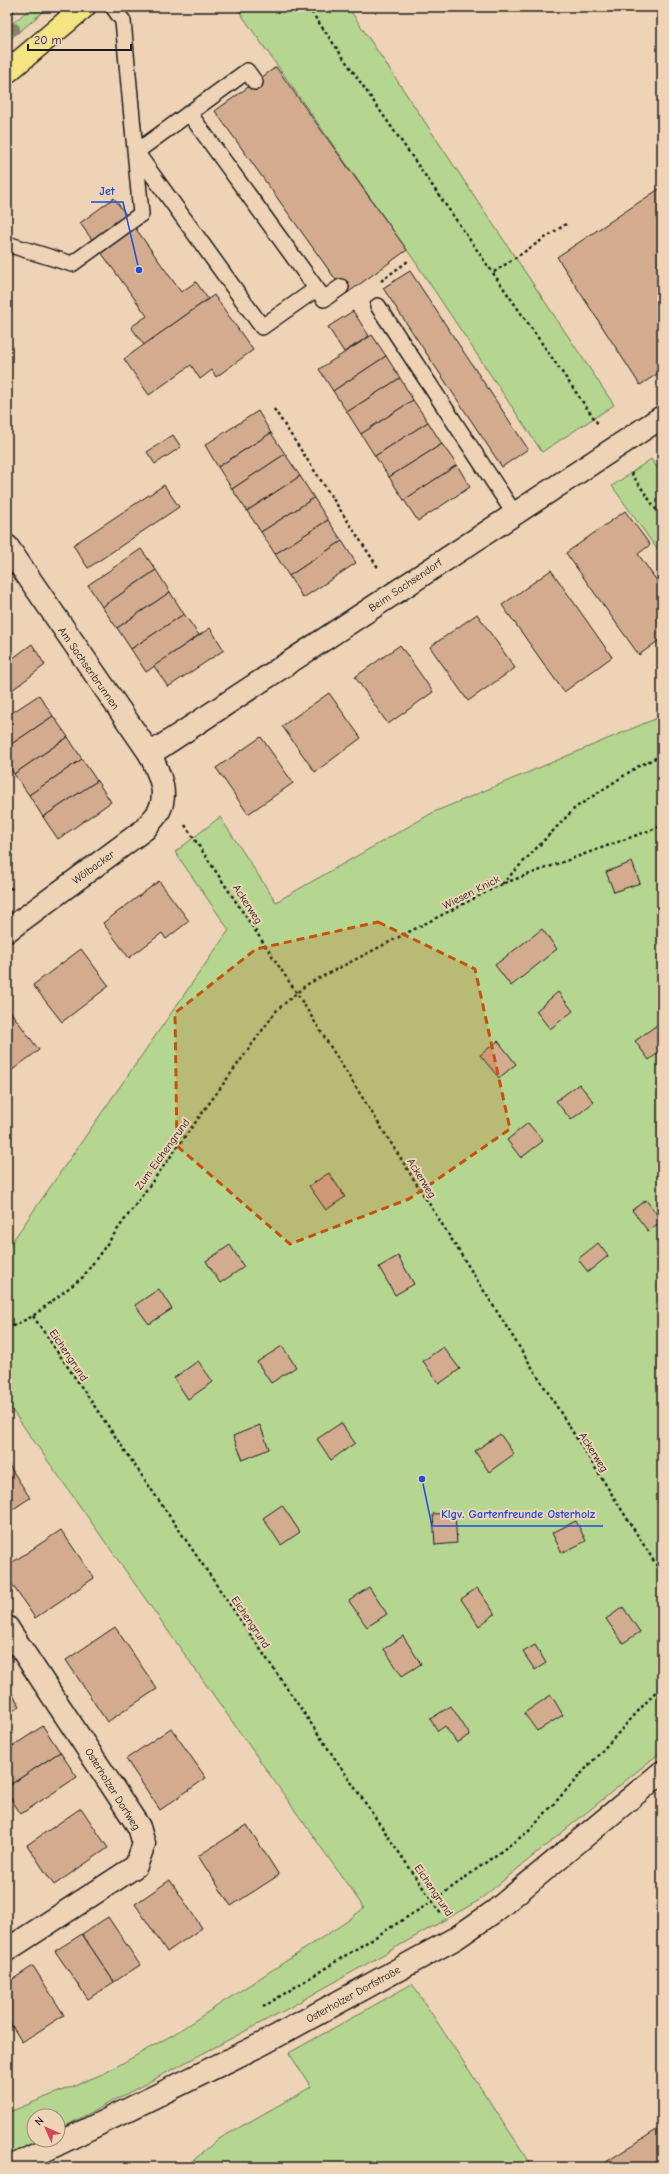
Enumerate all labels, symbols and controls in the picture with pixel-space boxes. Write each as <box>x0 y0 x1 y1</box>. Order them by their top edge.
scale bar <box>28 26 131 52</box>
text: 20 m <box>34 33 62 47</box>
callout: Jet <box>91 178 123 202</box>
text: Jet <box>99 184 116 198</box>
street label: Beim Sachsendorf <box>366 556 445 615</box>
street label: Am Sachsenbrunnen <box>55 624 122 712</box>
street label: Wölbacker <box>70 847 118 887</box>
street label: Wiesen Knick <box>440 872 503 912</box>
street label: Ackerweg <box>230 882 265 926</box>
street label: Zum Eichengrund <box>132 1116 193 1192</box>
street label: Ackerweg <box>404 1156 439 1201</box>
street label: Eichengrund <box>47 1327 91 1384</box>
street label: Ackerweg <box>576 1430 611 1475</box>
callout: Klgv. Gartenfreunde Osterholz <box>432 1502 603 1526</box>
text: Klgv. Gartenfreunde Osterholz <box>441 1507 596 1521</box>
street label: Eichengrund <box>229 1594 273 1651</box>
street label: Osterholzer Dorfweg <box>82 1746 143 1833</box>
street label: Eichengrund <box>412 1862 456 1919</box>
street label: Osterholzer Dorfstraße <box>304 1963 403 2026</box>
north arrow <box>26 2108 66 2148</box>
text: N <box>32 2114 46 2128</box>

